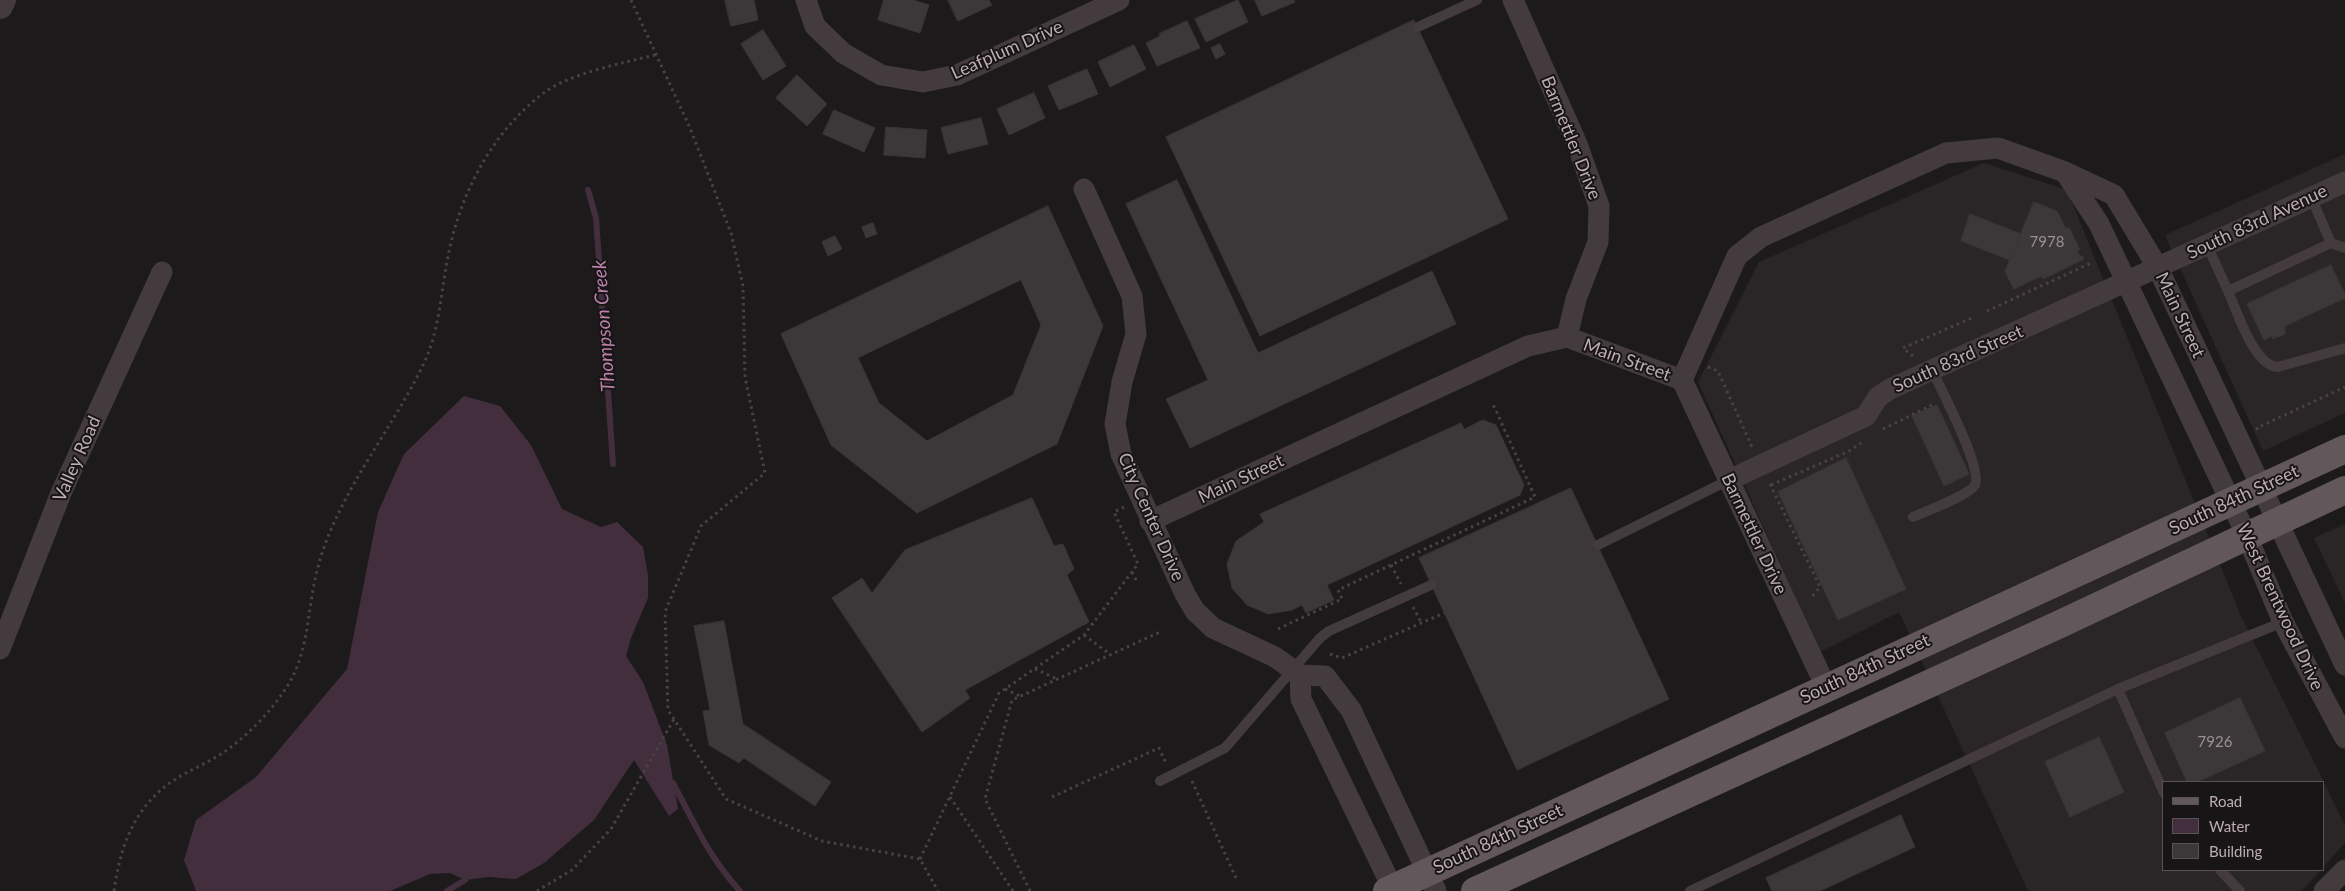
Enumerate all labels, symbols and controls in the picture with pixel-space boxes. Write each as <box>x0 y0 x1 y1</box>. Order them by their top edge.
street label: Leafplum Drive <box>948 16 1066 84</box>
street label: Barmettler Drive <box>1536 73 1606 203</box>
street label: South 83rd Avenue <box>2183 180 2331 264</box>
house number: 7978 <box>2030 233 2064 251</box>
water label: Thompson Creek <box>588 259 620 393</box>
street label: Main Street <box>2151 269 2209 361</box>
street label: South 83rd Street <box>1890 321 2026 397</box>
street label: Main Street <box>1580 334 1674 386</box>
street label: Valley Road <box>49 413 105 505</box>
street label: City Center Drive <box>1113 450 1189 584</box>
street label: Main Street <box>1195 450 1287 508</box>
street label: South 84th Street <box>2166 461 2302 539</box>
street label: Barmettler Drive <box>1716 470 1792 598</box>
street label: West Brentwood Drive <box>2232 520 2328 694</box>
street label: South 84th Street <box>1797 630 1933 708</box>
house number: 7926 <box>2198 733 2232 751</box>
legend <box>2162 781 2325 871</box>
text: Road <box>2209 792 2242 810</box>
street label: South 84th Street <box>1430 800 1566 878</box>
text: Water <box>2209 817 2250 835</box>
text: Building <box>2209 842 2262 860</box>

